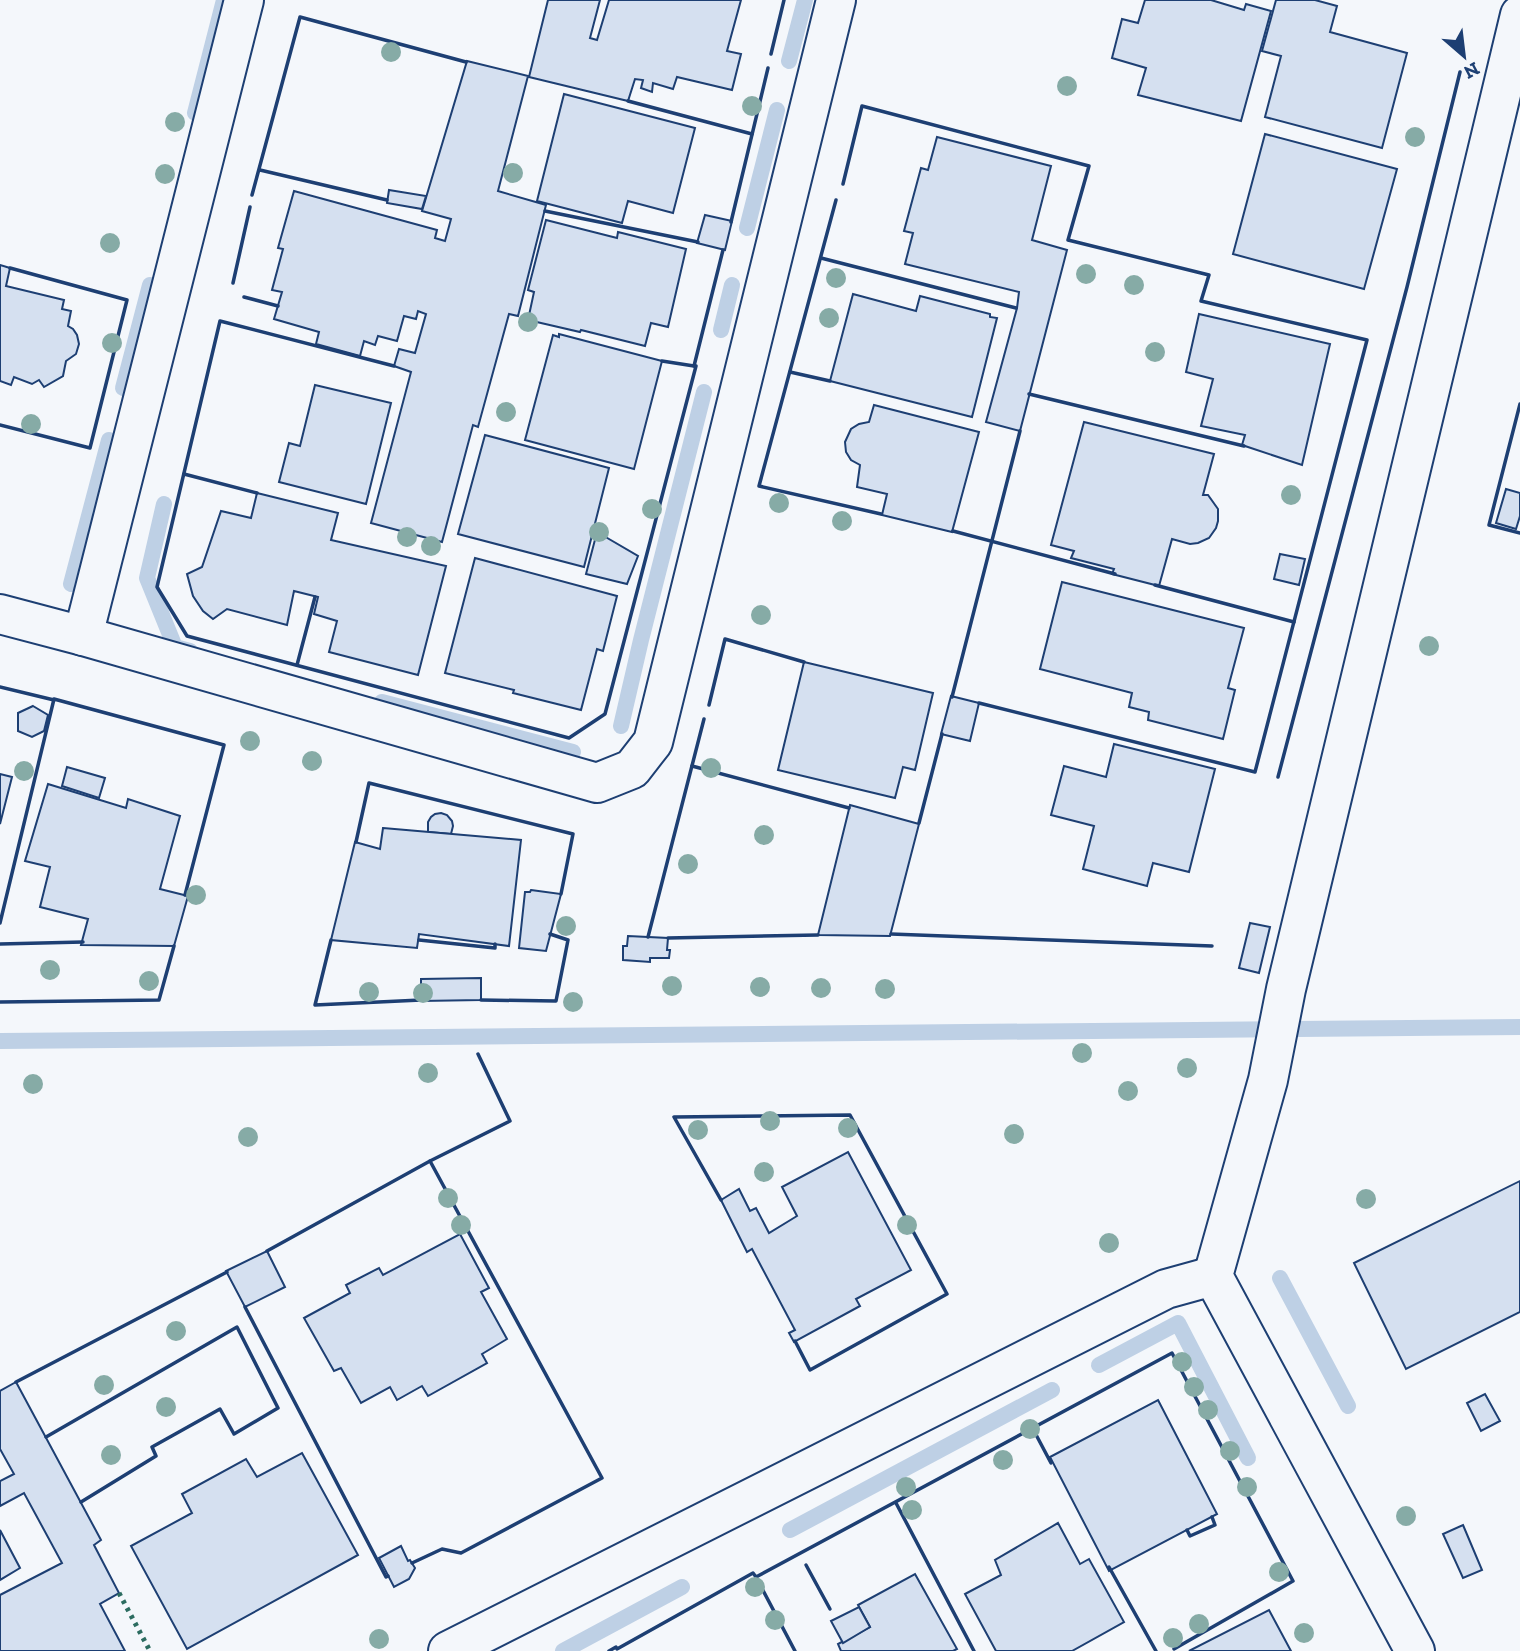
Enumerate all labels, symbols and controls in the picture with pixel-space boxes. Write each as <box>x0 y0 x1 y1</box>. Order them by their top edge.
north arrow <box>1429 21 1499 91</box>
text: N <box>1460 57 1484 84</box>

